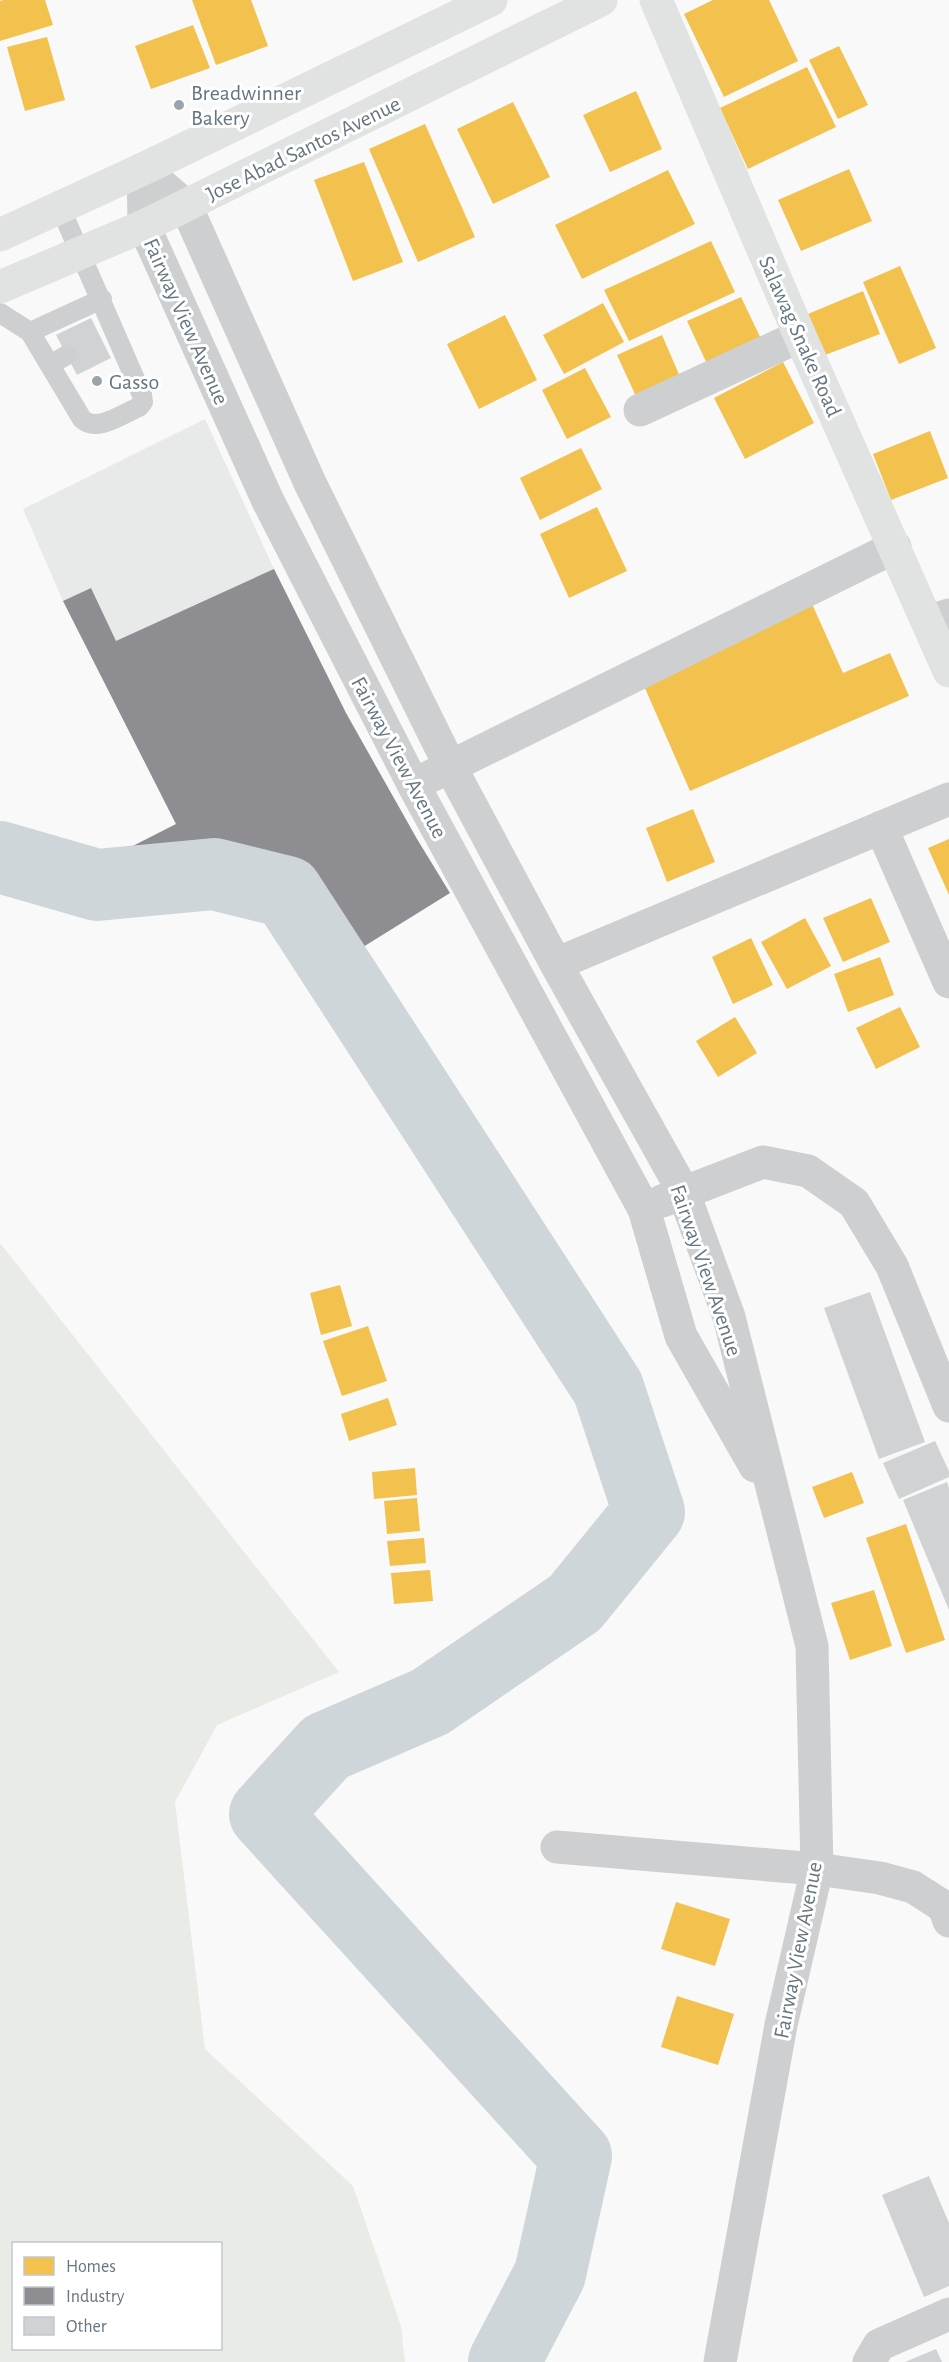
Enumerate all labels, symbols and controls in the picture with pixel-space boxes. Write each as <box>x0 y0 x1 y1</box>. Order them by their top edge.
place label: Breadwinner Bakery <box>191 82 301 129</box>
street label: Jose Abad Santos Avenue <box>203 92 404 205</box>
marker: Breadwinner Bakery <box>172 98 186 112</box>
street label: Fairway View Avenue <box>140 235 233 408</box>
street label: Salawag Snake Road <box>755 253 845 420</box>
place label: Gasso <box>109 371 159 393</box>
marker: Gasso <box>90 374 104 388</box>
street label: Fairway View Avenue <box>347 673 451 842</box>
street label: Fairway View Avenue <box>666 1182 746 1359</box>
street label: Fairway View Avenue <box>770 1860 826 2040</box>
legend <box>12 2242 222 2350</box>
text: Homes <box>66 2258 116 2276</box>
text: Industry <box>66 2288 125 2306</box>
text: Other <box>66 2318 107 2336</box>

